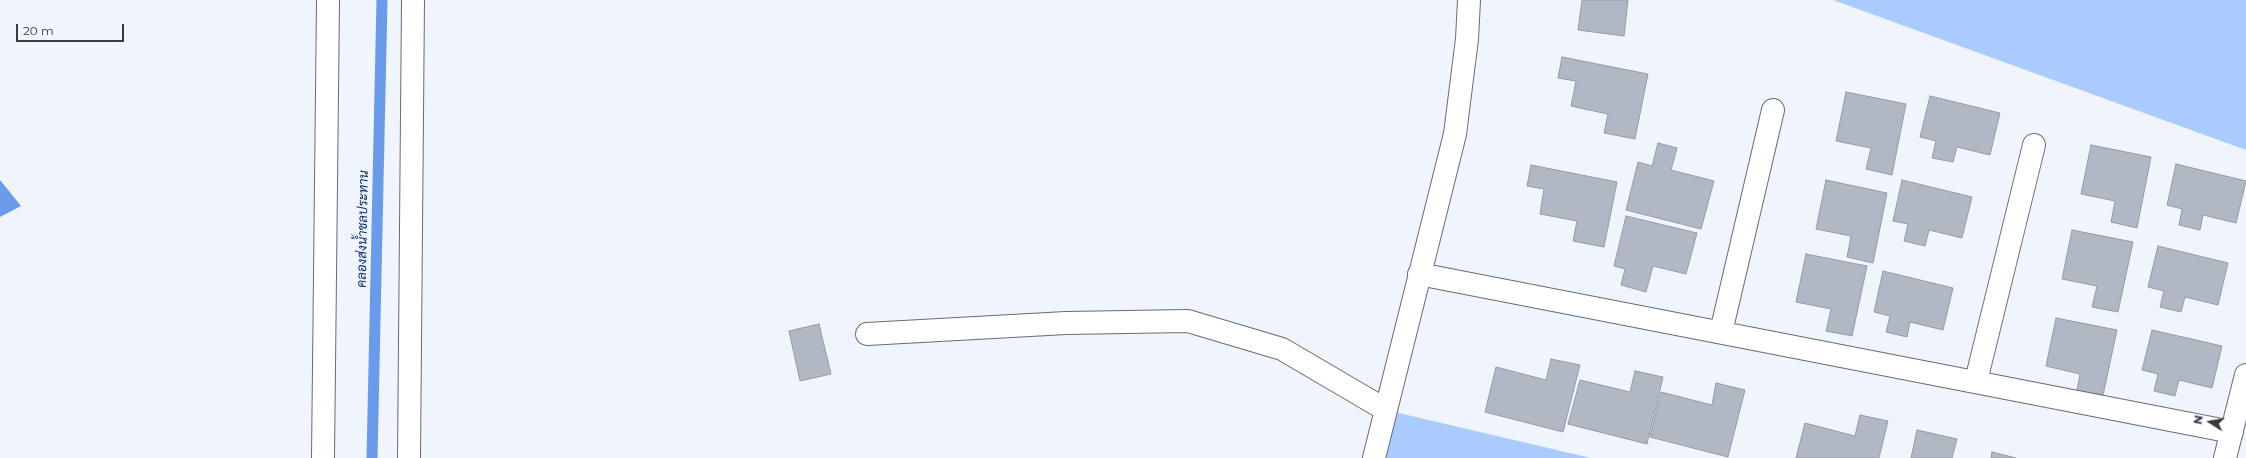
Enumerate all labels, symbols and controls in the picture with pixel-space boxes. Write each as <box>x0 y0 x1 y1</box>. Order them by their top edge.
scale bar <box>18 16 126 42</box>
text: 20 m <box>23 23 54 38</box>
water label: คลองส่งน้ำชลประทาน <box>354 170 372 288</box>
north arrow <box>2190 402 2230 442</box>
text: N <box>2190 414 2206 425</box>

